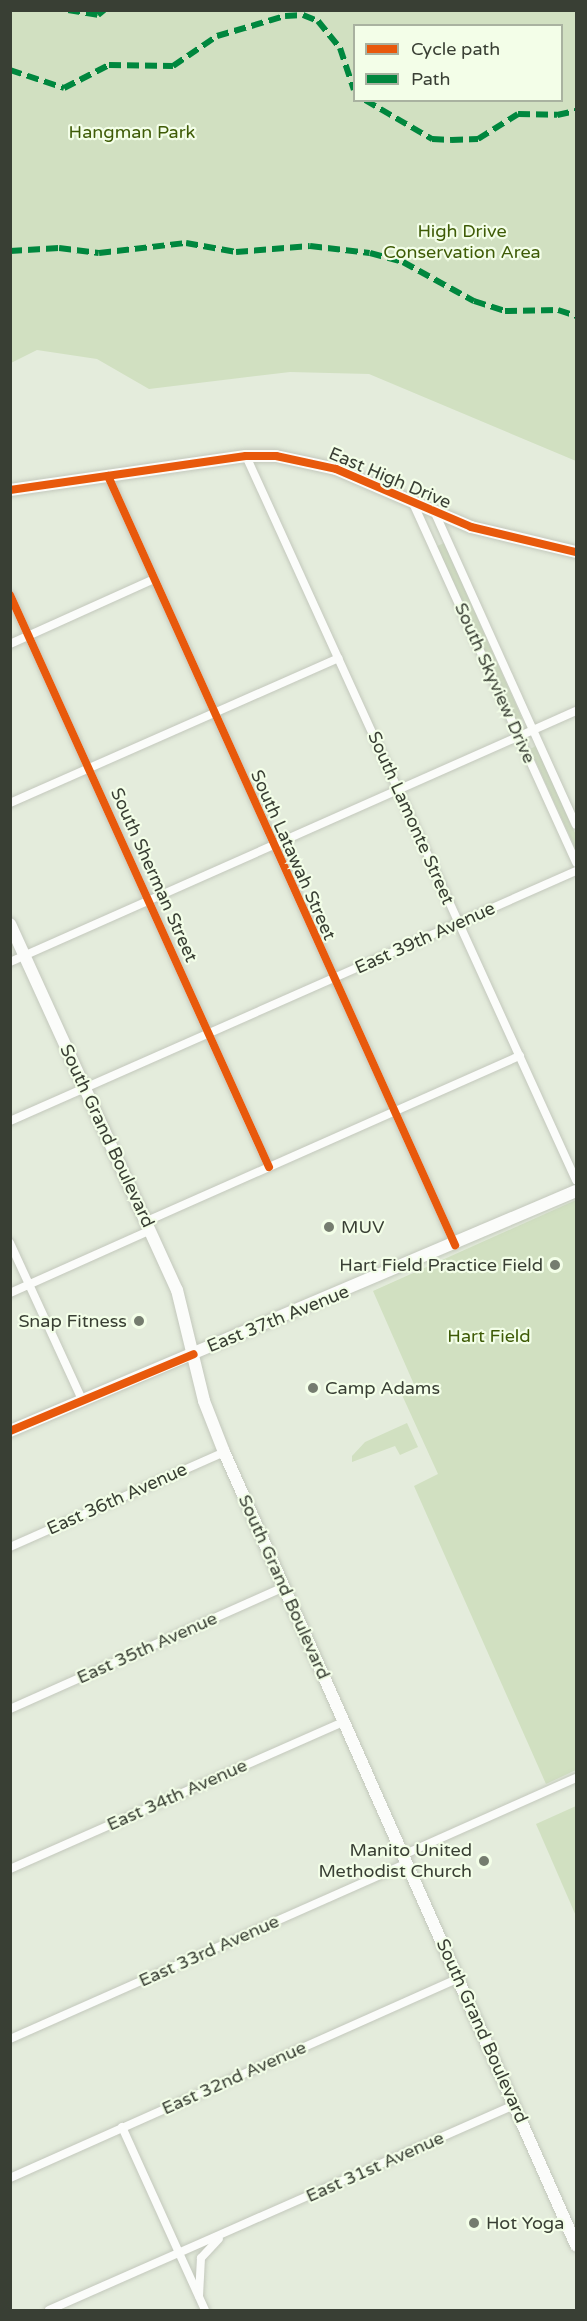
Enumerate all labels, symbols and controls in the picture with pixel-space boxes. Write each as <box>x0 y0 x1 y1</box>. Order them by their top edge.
legend <box>353 24 563 102</box>
text: Cycle path <box>411 38 500 60</box>
text: Path <box>411 68 450 90</box>
park label: Hangman Park <box>69 121 195 143</box>
park label: High Drive Conservation Area <box>383 221 541 264</box>
street label: East High Drive <box>326 443 454 513</box>
street label: South Skyview Drive <box>450 599 540 767</box>
street label: South Lamonte Street <box>363 728 459 908</box>
street label: South Latawah Street <box>246 767 340 943</box>
street label: South Sherman Street <box>106 785 202 965</box>
street label: East 39th Avenue <box>352 897 498 979</box>
street label: South Grand Boulevard <box>55 1041 159 1231</box>
place label: MUV <box>341 1216 385 1238</box>
marker: MUV <box>322 1220 336 1234</box>
place label: Hart Field Practice Field <box>339 1254 543 1276</box>
marker: Hart Field Practice Field <box>548 1258 562 1272</box>
street label: East 37th Avenue <box>204 1281 352 1357</box>
place label: Snap Fitness <box>18 1310 127 1332</box>
marker: Snap Fitness <box>132 1314 146 1328</box>
park label: Hart Field <box>447 1325 531 1347</box>
place label: Camp Adams <box>325 1377 440 1399</box>
marker: Camp Adams <box>306 1381 320 1395</box>
street label: East 36th Avenue <box>44 1458 190 1540</box>
street label: South Grand Boulevard <box>234 1491 334 1683</box>
street label: East 35th Avenue <box>74 1607 220 1689</box>
street label: East 34th Avenue <box>104 1754 250 1836</box>
place label: Manito United Methodist Church <box>318 1840 472 1882</box>
marker: Manito United Methodist Church <box>477 1854 491 1868</box>
street label: East 33rd Avenue <box>136 1910 282 1992</box>
street label: South Grand Boulevard <box>432 1935 532 2127</box>
street label: East 32nd Avenue <box>159 2036 309 2120</box>
street label: East 31st Avenue <box>303 2127 447 2207</box>
place label: Hot Yoga <box>486 2212 564 2234</box>
marker: Hot Yoga <box>467 2216 481 2230</box>

